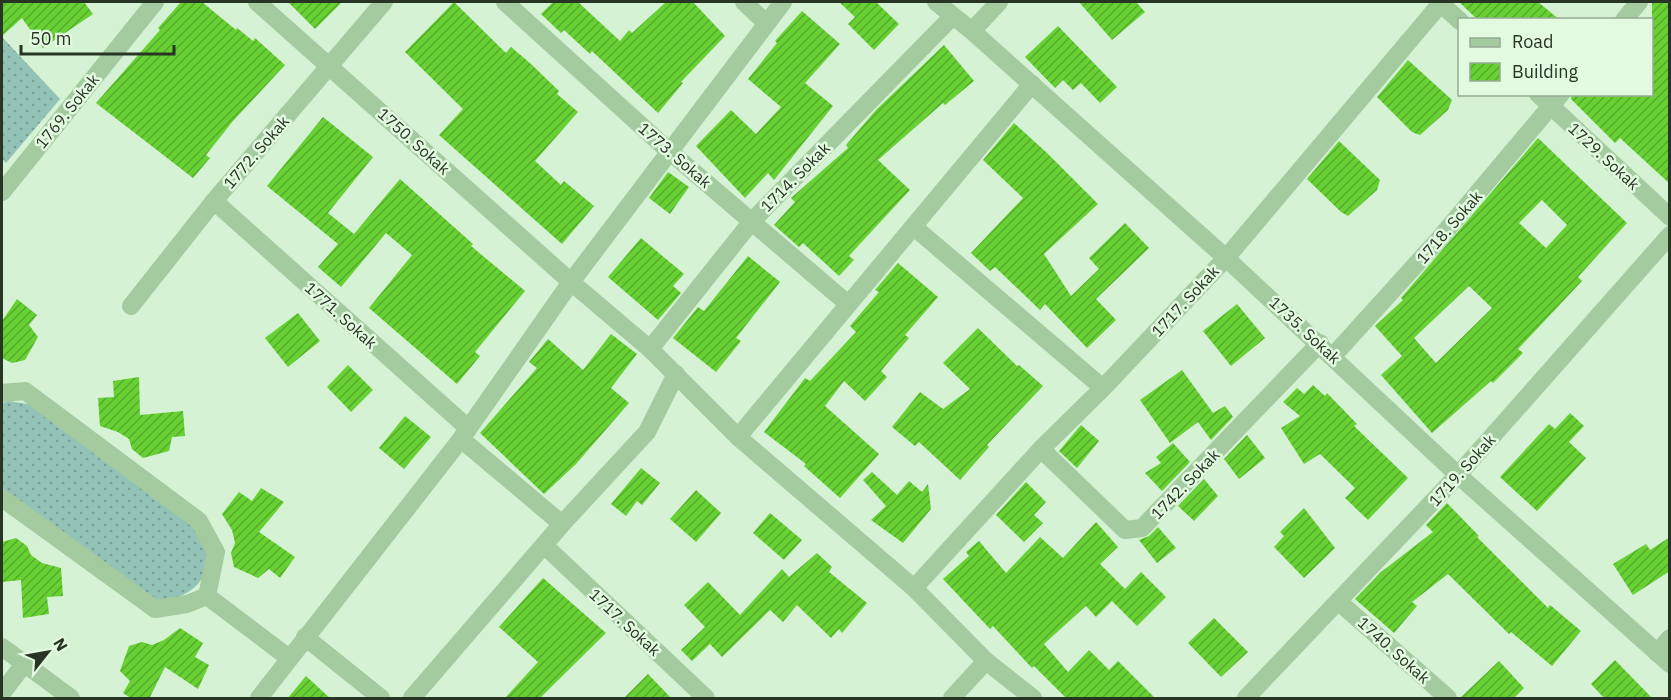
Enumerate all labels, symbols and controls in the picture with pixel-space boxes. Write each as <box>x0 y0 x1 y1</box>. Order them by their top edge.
scale bar <box>21 18 174 56</box>
legend <box>1458 18 1653 96</box>
text: 50 m <box>30 27 72 50</box>
text: Road <box>1512 30 1553 53</box>
text: Building <box>1512 60 1579 83</box>
street label: 1769. Sokak <box>31 69 103 152</box>
street label: 1750. Sokak <box>374 103 455 179</box>
street label: 1772. Sokak <box>219 111 293 193</box>
street label: 1773. Sokak <box>634 118 716 192</box>
street label: 1729. Sokak <box>1564 118 1644 194</box>
street label: 1714. Sokak <box>756 138 834 216</box>
street label: 1718. Sokak <box>1412 186 1486 268</box>
street label: 1717. Sokak <box>1147 261 1223 341</box>
street label: 1771. Sokak <box>301 277 382 353</box>
street label: 1735. Sokak <box>1265 292 1345 368</box>
street label: 1719. Sokak <box>1424 429 1500 510</box>
street label: 1742. Sokak <box>1147 444 1224 523</box>
street label: 1717. Sokak <box>585 584 665 660</box>
street label: 1740. Sokak <box>1354 612 1435 688</box>
north arrow <box>18 622 78 682</box>
text: N <box>49 634 72 654</box>

